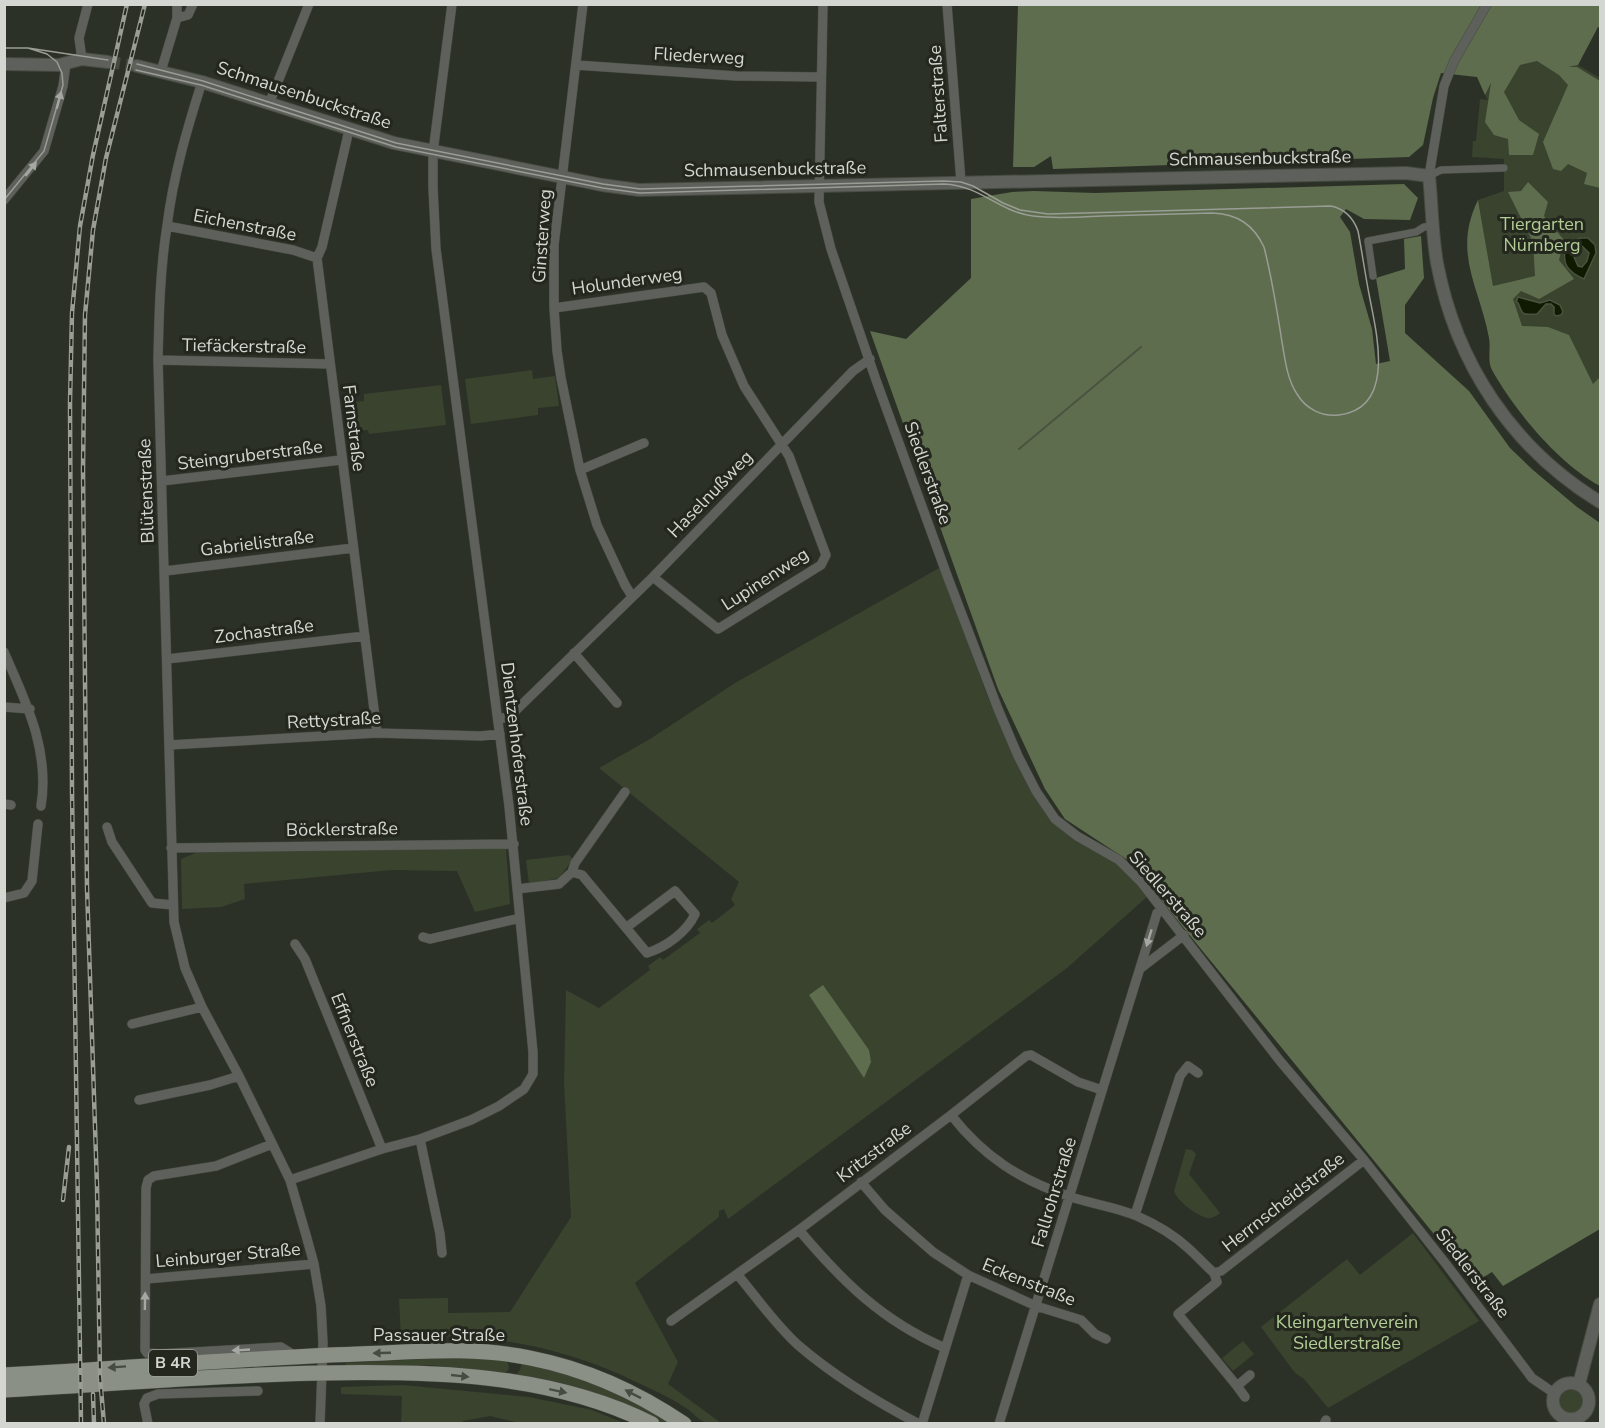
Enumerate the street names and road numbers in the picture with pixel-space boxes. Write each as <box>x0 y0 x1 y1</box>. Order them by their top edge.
street label: Fliederweg <box>653 42 745 70</box>
street label: Falterstraße <box>923 44 953 144</box>
street label: Schmausenbuckstraße <box>214 55 394 135</box>
street label: Schmausenbuckstraße <box>1169 144 1351 172</box>
street label: Schmausenbuckstraße <box>684 155 866 183</box>
street label: Ginsterweg <box>527 188 557 284</box>
street label: Eichenstraße <box>191 203 299 247</box>
street label: Holunderweg <box>570 261 684 301</box>
street label: Tiefäckerstraße <box>182 333 306 359</box>
street label: Farnstraße <box>337 383 371 473</box>
street label: Siedlerstraße <box>898 418 958 528</box>
street label: Steingruberstraße <box>176 434 324 476</box>
street label: Blütenstraße <box>132 438 160 544</box>
street label: Haselnußweg <box>662 445 758 543</box>
street label: Gabrielistraße <box>199 524 315 562</box>
street label: Lupinenweg <box>717 542 813 616</box>
street label: Zochastraße <box>213 613 315 649</box>
street label: Dientzenhoferstraße <box>495 661 539 827</box>
street label: Rettystraße <box>286 706 382 734</box>
street label: Böcklerstraße <box>286 816 398 842</box>
street label: Siedlerstraße <box>1124 845 1212 943</box>
street label: Effnerstraße <box>325 989 385 1091</box>
street label: Kritzstraße <box>832 1116 916 1188</box>
street label: Fallrohrstraße <box>1026 1134 1082 1250</box>
street label: Herrnscheidstraße <box>1217 1147 1349 1257</box>
street label: Siedlerstraße <box>1430 1223 1516 1323</box>
street label: Leinburger Straße <box>154 1237 302 1273</box>
street label: Eckenstraße <box>979 1252 1079 1312</box>
street label: Passauer Straße <box>373 1323 505 1347</box>
road number: B 4R <box>149 1350 197 1376</box>

